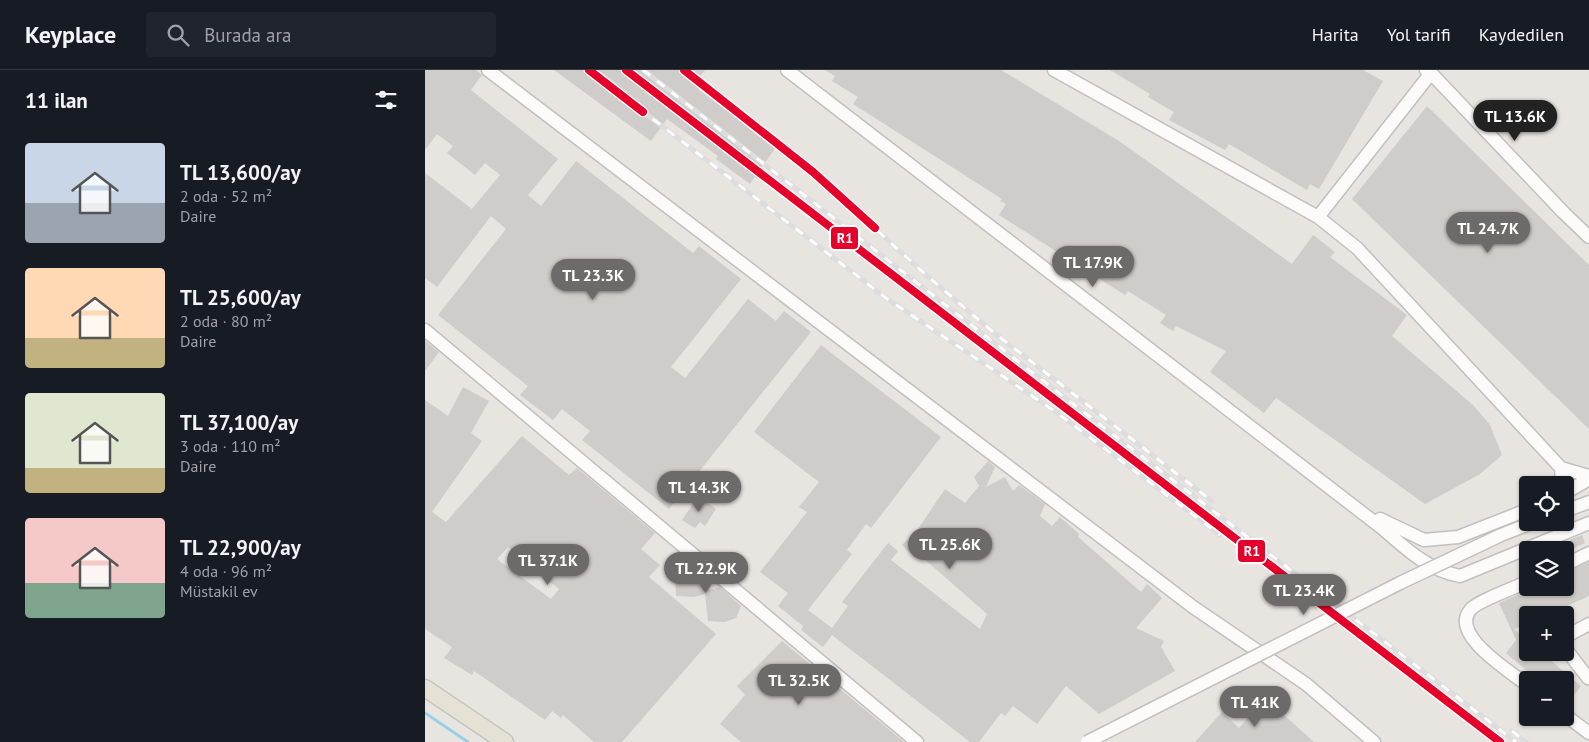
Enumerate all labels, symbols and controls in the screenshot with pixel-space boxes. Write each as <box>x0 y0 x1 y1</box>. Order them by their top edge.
search box <box>146 12 496 57</box>
text: Keyplace <box>25 19 116 50</box>
icon: search <box>164 21 192 49</box>
text: Burada ara <box>204 23 291 47</box>
text: Harita <box>1312 23 1359 46</box>
text: Yol tarifi <box>1387 23 1451 46</box>
text: Kaydedilen <box>1479 23 1564 46</box>
icon: filters <box>372 86 400 114</box>
text: 11 ilan <box>25 87 88 114</box>
pin: TL 13.6K <box>1463 100 1567 142</box>
text: TL 13.6K <box>1484 106 1546 126</box>
text: TL 13,600/ay <box>180 159 301 186</box>
icon: home <box>65 163 125 223</box>
text: 2 oda · 52 m² <box>180 186 272 206</box>
text: Daire <box>180 206 216 226</box>
pin: TL 24.7K <box>1436 212 1540 254</box>
text: TL 24.7K <box>1457 218 1519 238</box>
line badge: R1 <box>830 226 859 250</box>
text: R1 <box>837 229 853 247</box>
pin: TL 17.9K <box>1041 246 1145 288</box>
text: TL 17.9K <box>1063 252 1123 272</box>
pin: TL 23.3K <box>541 258 645 301</box>
text: TL 23.3K <box>562 265 624 285</box>
text: TL 25,600/ay <box>180 284 301 311</box>
icon: home <box>65 288 125 348</box>
text: 2 oda · 80 m² <box>180 311 272 331</box>
text: Daire <box>180 331 216 351</box>
text: TL 37,100/ay <box>180 409 298 436</box>
icon: home <box>65 413 125 473</box>
text: 3 oda · 110 m² <box>180 436 281 456</box>
text: Daire <box>180 456 216 476</box>
pin: TL 14.3K <box>647 470 751 513</box>
map controls <box>1519 476 1574 726</box>
button: locate <box>1519 476 1574 531</box>
text: TL 14.3K <box>668 477 730 497</box>
pin: TL 25.6K <box>898 528 1002 570</box>
text: TL 22,900/ay <box>180 534 301 561</box>
text: TL 25.6K <box>919 534 981 554</box>
icon: home <box>65 538 125 598</box>
line badge: R1 <box>1237 539 1266 563</box>
button: layers <box>1519 541 1574 596</box>
text: R1 <box>1244 542 1260 560</box>
pin: TL 37.1K <box>496 544 600 586</box>
text: TL 37.1K <box>518 550 578 570</box>
pin: TL 22.9K <box>654 552 758 594</box>
text: TL 22.9K <box>675 558 737 578</box>
text: 4 oda · 96 m² <box>180 561 272 581</box>
pin: TL 23.4K <box>1252 574 1356 616</box>
text: TL 23.4K <box>1273 580 1335 600</box>
text: Müstakil ev <box>180 581 258 601</box>
button: + <box>1519 606 1574 661</box>
pin: TL 32.5K <box>747 664 851 706</box>
text: TL 32.5K <box>768 670 830 690</box>
button: − <box>1519 671 1574 726</box>
pin: TL 41K <box>1214 686 1296 728</box>
text: TL 41K <box>1231 692 1279 712</box>

